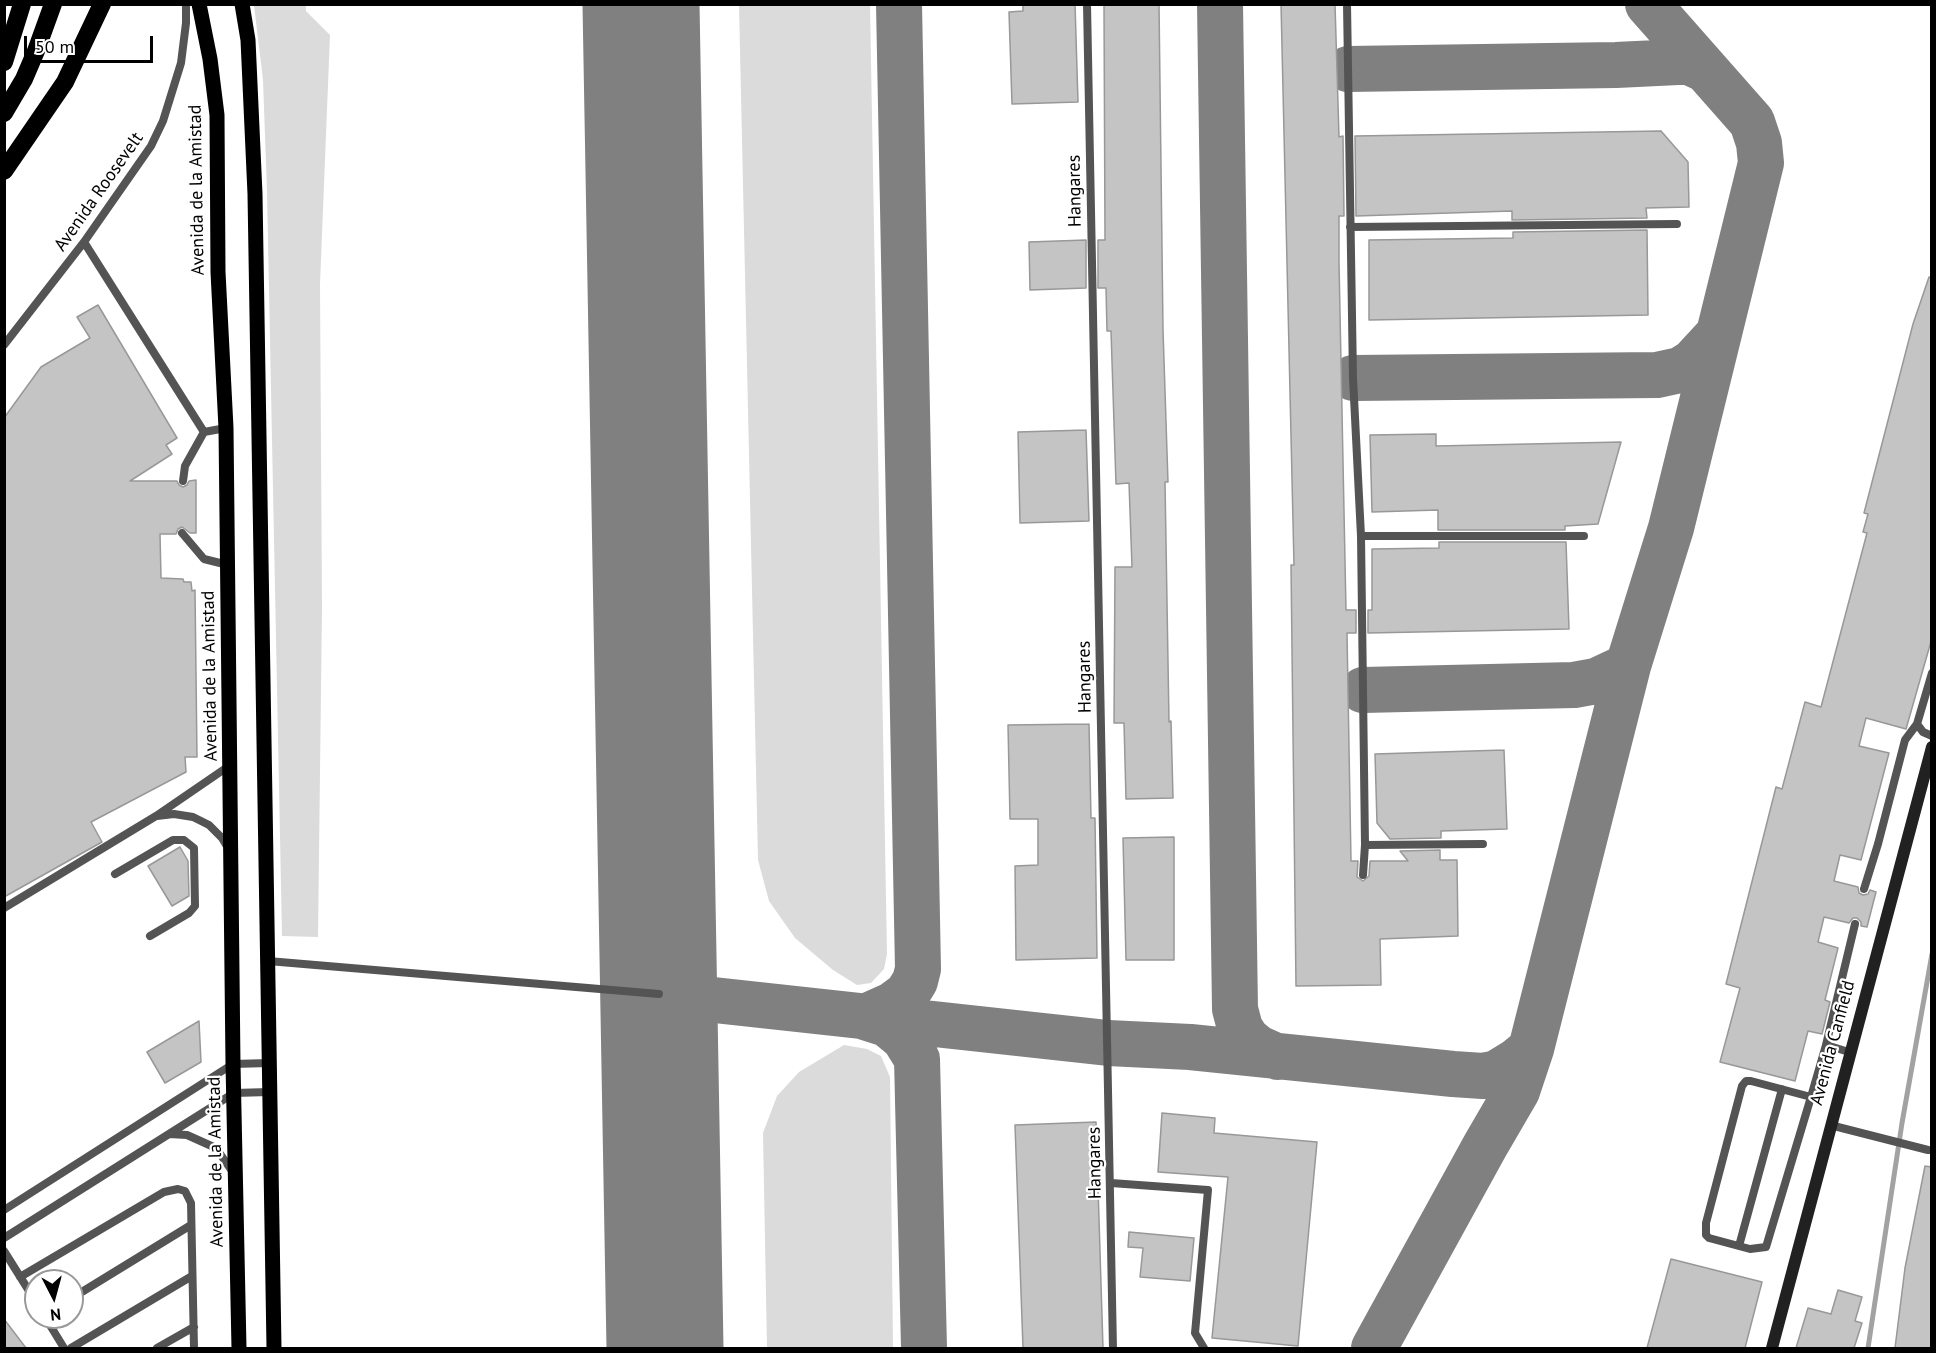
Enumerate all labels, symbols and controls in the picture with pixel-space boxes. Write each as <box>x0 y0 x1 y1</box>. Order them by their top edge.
scale bar <box>27 24 156 62</box>
text: 50 m <box>35 35 74 58</box>
street label: Avenida de la Amistad <box>185 105 209 275</box>
street label: Avenida Roosevelt <box>50 128 148 256</box>
street label: Hangares <box>1064 155 1086 227</box>
street label: Avenida de la Amistad <box>198 591 222 761</box>
street label: Hangares <box>1074 641 1096 713</box>
street label: Avenida Canfield <box>1806 978 1860 1108</box>
street label: Avenida de la Amistad <box>204 1077 228 1247</box>
street label: Hangares <box>1084 1127 1106 1199</box>
north arrow <box>24 1269 84 1329</box>
text: N <box>49 1304 62 1325</box>

